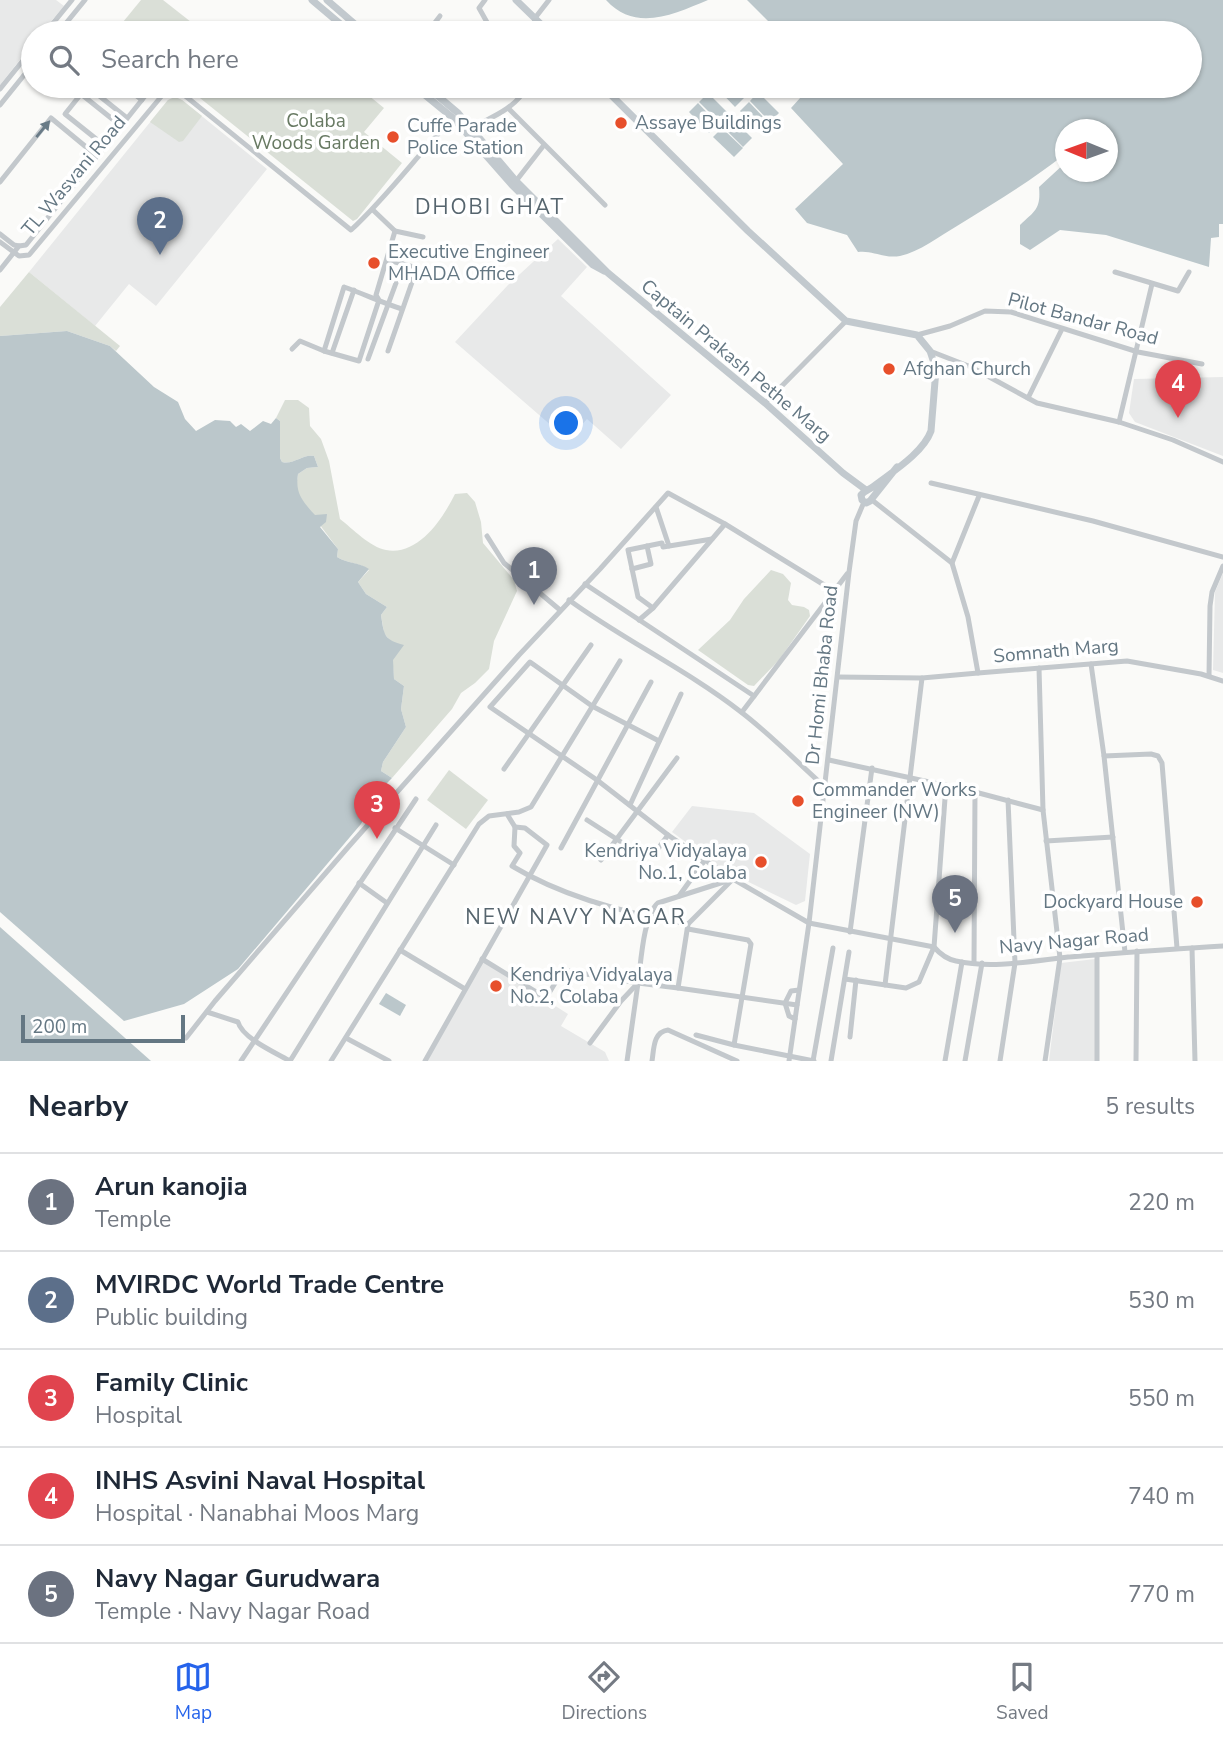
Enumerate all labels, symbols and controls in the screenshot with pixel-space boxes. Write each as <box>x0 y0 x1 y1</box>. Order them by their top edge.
search box <box>21 21 1202 98</box>
icon: search <box>45 41 83 79</box>
text: Search here <box>101 42 239 77</box>
park label: Colaba Woods Garden <box>252 108 380 156</box>
street label: TL Wasvani Road <box>16 110 132 242</box>
place label: Assaye Buildings <box>635 110 782 136</box>
place label: Cuffe Parade Police Station <box>407 113 524 161</box>
marker: Assaye Buildings <box>613 115 629 131</box>
north arrow <box>1055 119 1118 182</box>
one-way arrow <box>35 120 50 138</box>
marker: Cuffe Parade Police Station <box>385 129 401 145</box>
district label: DHOBI GHAT <box>415 193 565 221</box>
pin: 2 <box>137 197 183 255</box>
place label: Executive Engineer MHADA Office <box>388 239 550 287</box>
marker: Executive Engineer MHADA Office <box>366 255 382 271</box>
street label: Captain Prakash Pethe Marg <box>635 273 837 449</box>
street label: Pilot Bandar Road <box>1005 286 1161 352</box>
place label: Afghan Church <box>903 356 1031 382</box>
pin: 4 <box>1155 360 1201 418</box>
marker: Afghan Church <box>881 361 897 377</box>
your location <box>549 406 583 440</box>
pin: 1 <box>511 547 557 605</box>
street label: Dr Homi Bhaba Road <box>800 584 844 766</box>
street label: Somnath Marg <box>992 633 1120 669</box>
place label: Commander Works Engineer (NW) <box>812 777 977 825</box>
pin: 3 <box>354 781 400 839</box>
marker: Commander Works Engineer (NW) <box>790 793 806 809</box>
place label: Kendriya Vidyalaya No.1, Colaba <box>584 838 747 886</box>
marker: Kendriya Vidyalaya No.1, Colaba <box>753 854 769 870</box>
pin: 5 <box>932 875 978 933</box>
place label: Dockyard House <box>1043 889 1183 915</box>
marker: Dockyard House <box>1189 894 1205 910</box>
district label: NEW NAVY NAGAR <box>465 903 687 931</box>
street label: Navy Nagar Road <box>998 922 1150 960</box>
place label: Kendriya Vidyalaya No.2, Colaba <box>510 962 673 1010</box>
marker: Kendriya Vidyalaya No.2, Colaba <box>488 978 504 994</box>
scale bar <box>21 1012 186 1044</box>
text: 200 m <box>32 1014 87 1040</box>
text: Nearby <box>28 1086 128 1127</box>
text: 5 results <box>1105 1091 1195 1122</box>
text: Arun kanojia <box>95 1169 248 1204</box>
text: 1 <box>44 1187 58 1218</box>
text: 220 m <box>1128 1187 1195 1218</box>
text: Temple <box>95 1204 171 1235</box>
text: MVIRDC World Trade Centre <box>95 1267 444 1302</box>
text: 2 <box>44 1285 58 1316</box>
text: 530 m <box>1128 1285 1195 1316</box>
text: Public building <box>95 1302 248 1333</box>
text: Family Clinic <box>95 1365 248 1400</box>
text: 3 <box>44 1383 58 1414</box>
text: 550 m <box>1128 1383 1195 1414</box>
text: Hospital <box>95 1400 182 1431</box>
text: INHS Asvini Naval Hospital <box>95 1463 425 1498</box>
text: 4 <box>44 1481 58 1512</box>
text: 740 m <box>1128 1481 1195 1512</box>
text: Hospital · Nanabhai Moos Marg <box>95 1498 419 1529</box>
text: Navy Nagar Gurudwara <box>95 1561 380 1596</box>
text: 5 <box>44 1579 58 1610</box>
text: 770 m <box>1128 1579 1195 1610</box>
text: Temple · Navy Nagar Road <box>95 1596 370 1627</box>
tab: Map <box>174 1658 212 1726</box>
tab: Directions <box>561 1658 647 1726</box>
tab: Saved <box>996 1658 1049 1726</box>

